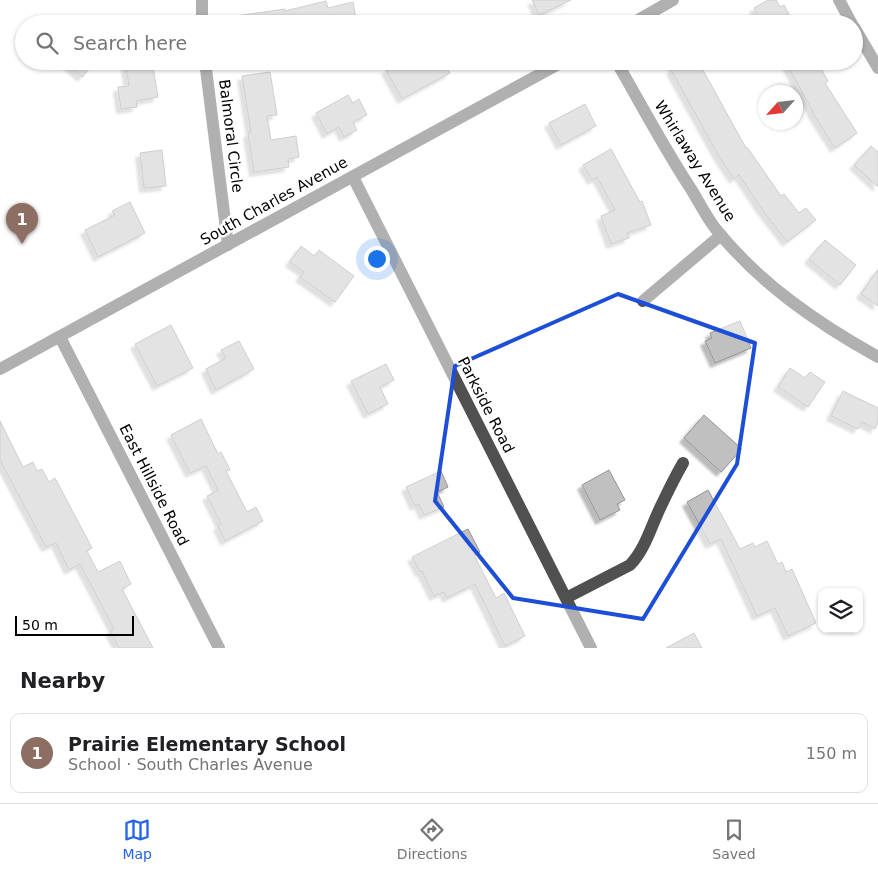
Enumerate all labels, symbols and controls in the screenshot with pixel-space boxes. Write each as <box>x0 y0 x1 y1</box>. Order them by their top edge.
search box <box>15 15 863 70</box>
icon: search <box>33 29 61 57</box>
text: Search here <box>73 32 187 54</box>
street label: Balmoral Circle <box>215 78 247 194</box>
north arrow <box>758 85 803 130</box>
street label: Whirlaway Avenue <box>651 97 739 225</box>
street label: South Charles Avenue <box>197 153 351 249</box>
pin: 1 <box>6 203 38 244</box>
your location <box>364 246 390 272</box>
street label: Parkside Road <box>454 354 518 456</box>
street label: East Hillside Road <box>116 421 192 549</box>
map controls <box>818 588 863 633</box>
button: layers <box>818 588 863 633</box>
scale bar <box>15 613 134 636</box>
text: 50 m <box>22 617 58 633</box>
text: Nearby <box>20 669 105 693</box>
text: Prairie Elementary School <box>68 733 346 755</box>
text: 1 <box>31 744 43 763</box>
text: 150 m <box>806 744 857 763</box>
text: School · South Charles Avenue <box>68 755 313 774</box>
tab: Map <box>122 816 152 862</box>
tab: Directions <box>397 816 467 862</box>
tab: Saved <box>712 816 756 862</box>

